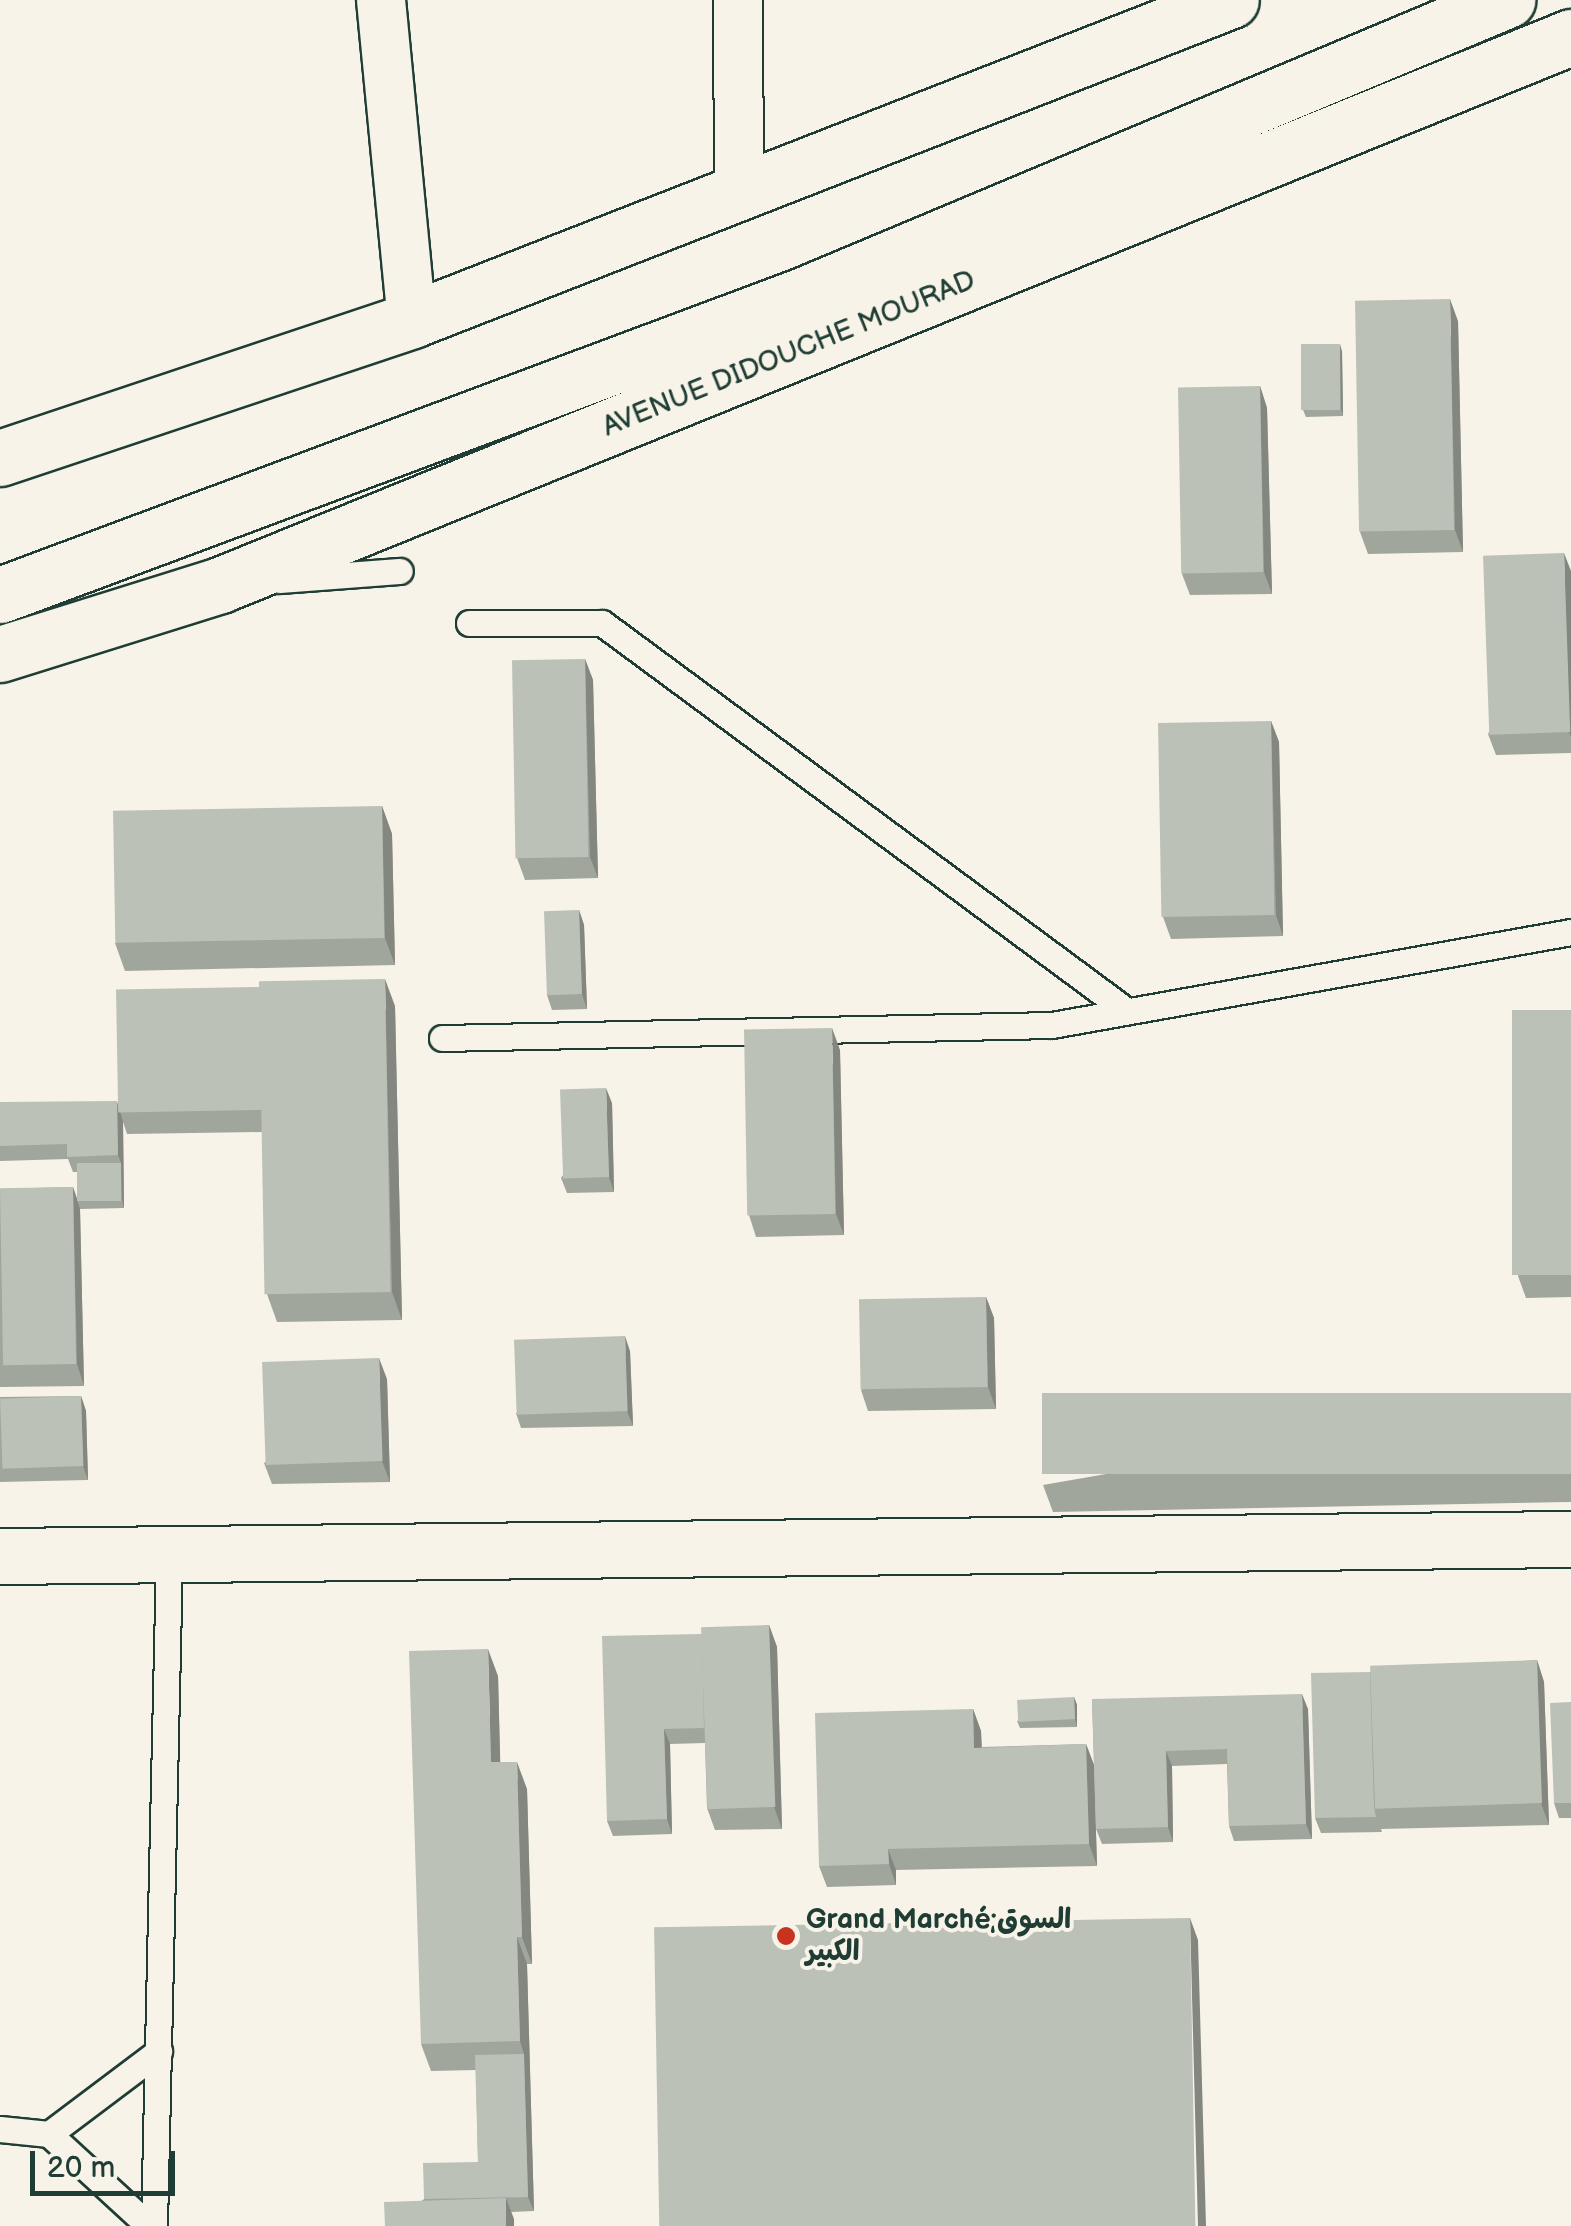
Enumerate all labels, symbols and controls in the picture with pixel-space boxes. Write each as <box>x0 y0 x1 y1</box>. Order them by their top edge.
street label: AVENUE DIDOUCHE MOURAD <box>598 264 980 444</box>
place label: Grand Marché;السوق الكبير <box>806 1903 1071 1969</box>
marker: Grand Marché;السوق الكبير <box>775 1925 797 1947</box>
scale bar <box>35 2131 180 2193</box>
text: 20 m <box>47 2150 115 2186</box>

